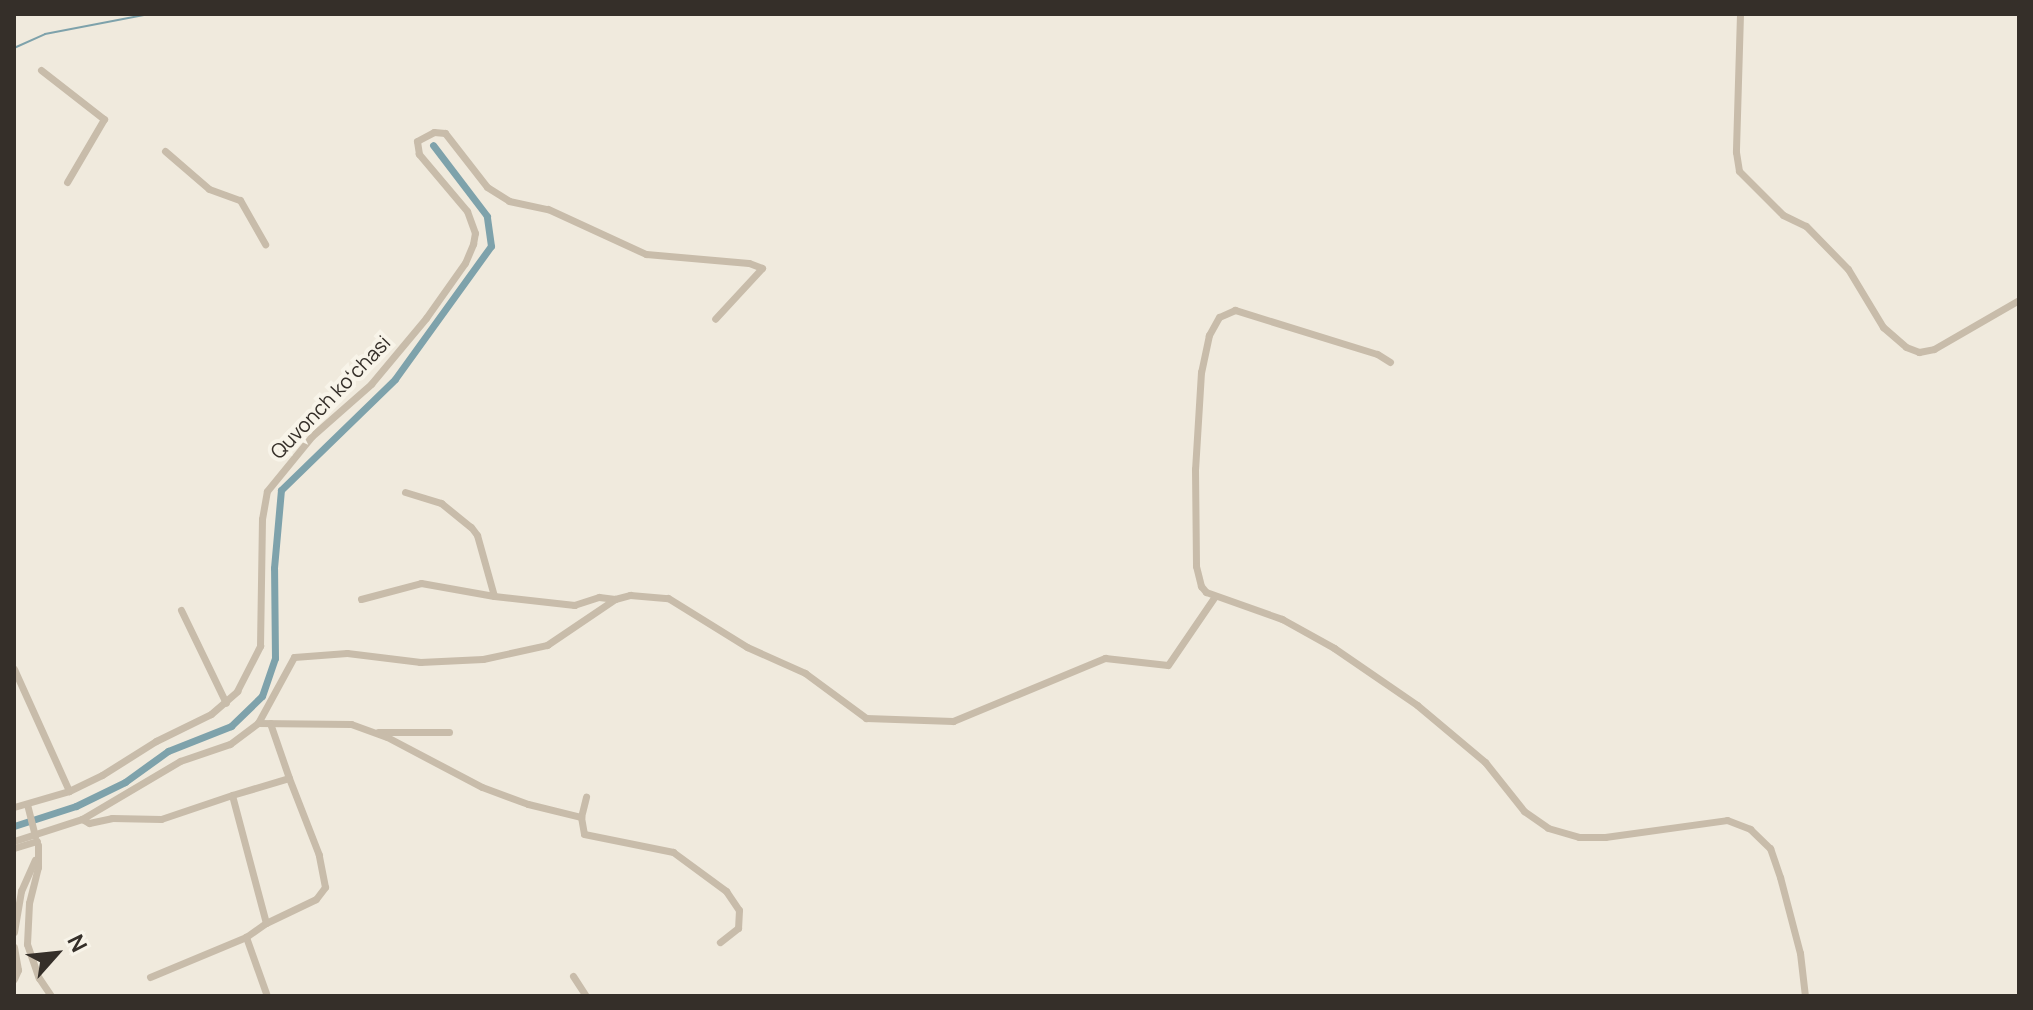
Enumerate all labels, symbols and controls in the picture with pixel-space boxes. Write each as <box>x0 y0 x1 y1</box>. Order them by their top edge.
street label: Quvonch koʻchasi <box>265 330 395 464</box>
north arrow <box>16 914 96 994</box>
text: N <box>60 929 94 957</box>

